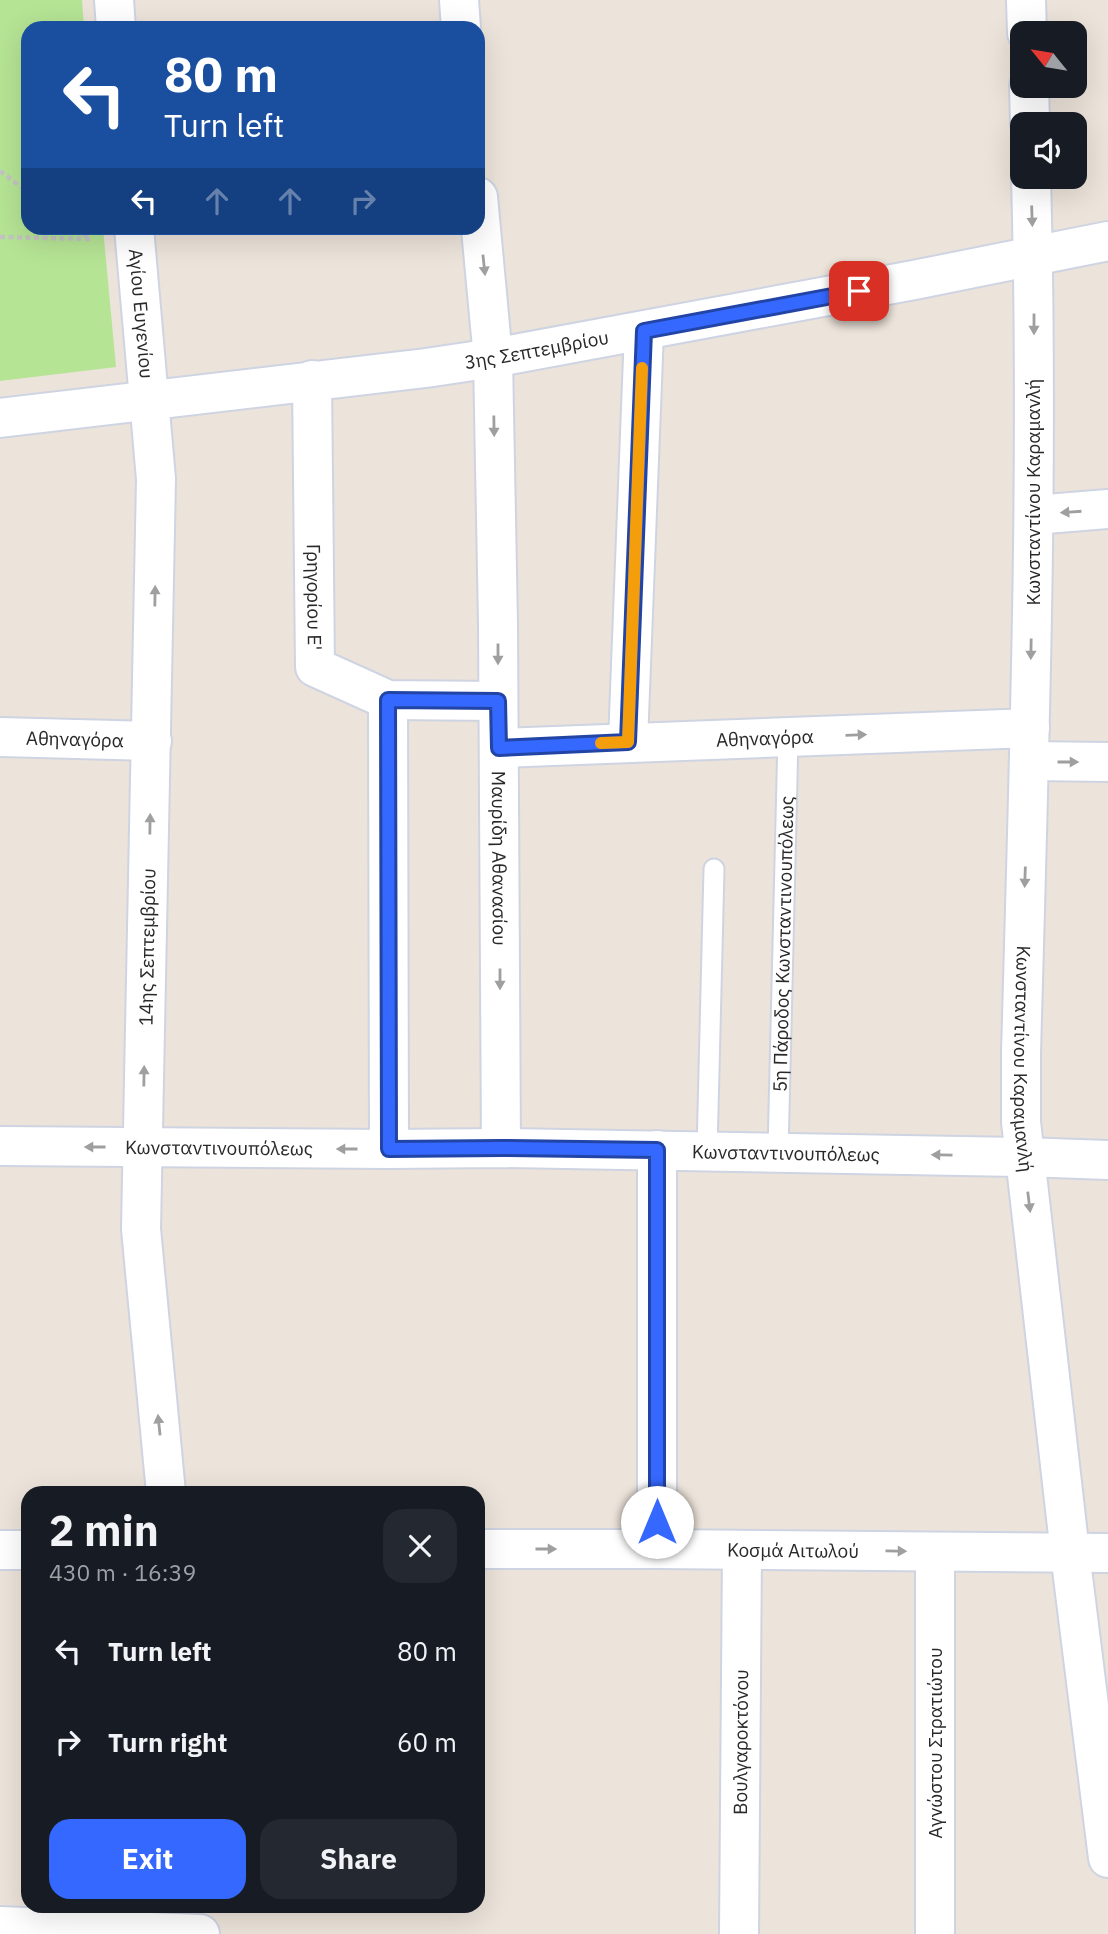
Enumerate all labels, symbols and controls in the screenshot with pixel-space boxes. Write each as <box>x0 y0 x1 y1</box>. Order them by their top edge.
north arrow <box>1010 21 1087 98</box>
map controls <box>1010 21 1087 189</box>
text: 80 m <box>164 42 278 105</box>
icon: left <box>49 49 140 140</box>
text: Turn left <box>164 104 284 146</box>
button: sound <box>1010 112 1087 189</box>
icon: left <box>125 182 163 220</box>
icon: ahead <box>198 182 236 220</box>
icon: ahead <box>271 182 309 220</box>
icon: right <box>344 182 382 220</box>
one-way arrow <box>1027 205 1038 227</box>
street label: Αγίου Ευγενίου <box>124 248 159 380</box>
one-way arrow <box>479 254 490 276</box>
pin <box>829 261 889 321</box>
icon: arrive <box>840 272 878 310</box>
one-way arrow <box>1028 313 1040 335</box>
street label: 3ης Σεπτεμβρίου <box>463 325 611 374</box>
street label: Κωνσταντίνου Καραμανλή <box>1021 379 1045 605</box>
one-way arrow <box>488 416 500 438</box>
one-way arrow <box>1060 507 1082 518</box>
street label: Γρηγορίου Ε' <box>302 544 327 650</box>
one-way arrow <box>149 585 160 607</box>
one-way arrow <box>1025 639 1037 661</box>
one-way arrow <box>492 643 504 665</box>
street label: Αθηναγόρα <box>715 724 814 752</box>
street label: Αθηναγόρα <box>26 726 124 752</box>
one-way arrow <box>845 729 867 740</box>
one-way arrow <box>1058 756 1080 767</box>
street label: Μαυρίδη Αθανασίου <box>487 771 512 946</box>
street label: 5η Πάροδος Κωνσταντινουπόλεως <box>767 796 799 1092</box>
one-way arrow <box>144 813 156 835</box>
one-way arrow <box>1020 866 1031 888</box>
street label: 14ης Σεπτεμβρίου <box>134 868 160 1026</box>
street label: Κωνσταντίνου Καραμανλή <box>1009 945 1039 1173</box>
one-way arrow <box>494 969 506 991</box>
one-way arrow <box>139 1065 150 1087</box>
street label: Κωνσταντινουπόλεως <box>125 1135 313 1160</box>
street label: Κωνσταντινουπόλεως <box>692 1139 880 1167</box>
one-way arrow <box>84 1141 106 1153</box>
one-way arrow <box>336 1143 358 1155</box>
one-way arrow <box>931 1149 953 1161</box>
one-way arrow <box>1023 1191 1034 1213</box>
one-way arrow <box>154 1414 165 1436</box>
position arrow <box>620 1485 694 1559</box>
text: 2 min <box>49 1503 159 1558</box>
button: close <box>383 1509 457 1583</box>
street label: Κοσμά Αιτωλού <box>727 1538 859 1563</box>
one-way arrow <box>535 1543 557 1555</box>
one-way arrow <box>885 1545 907 1557</box>
text: 430 m · 16:39 <box>49 1557 196 1587</box>
icon: left <box>49 1632 87 1670</box>
text: Turn left <box>108 1634 211 1668</box>
text: 80 m <box>397 1634 457 1668</box>
street label: Αγνώστου Στρατιώτου <box>923 1647 947 1839</box>
street label: Βουλγαροκτόνου <box>728 1669 753 1815</box>
icon: right <box>49 1723 87 1761</box>
text: Turn right <box>108 1725 227 1759</box>
text: 60 m <box>397 1725 457 1759</box>
button: Exit <box>49 1819 246 1899</box>
button: Share <box>260 1819 457 1899</box>

